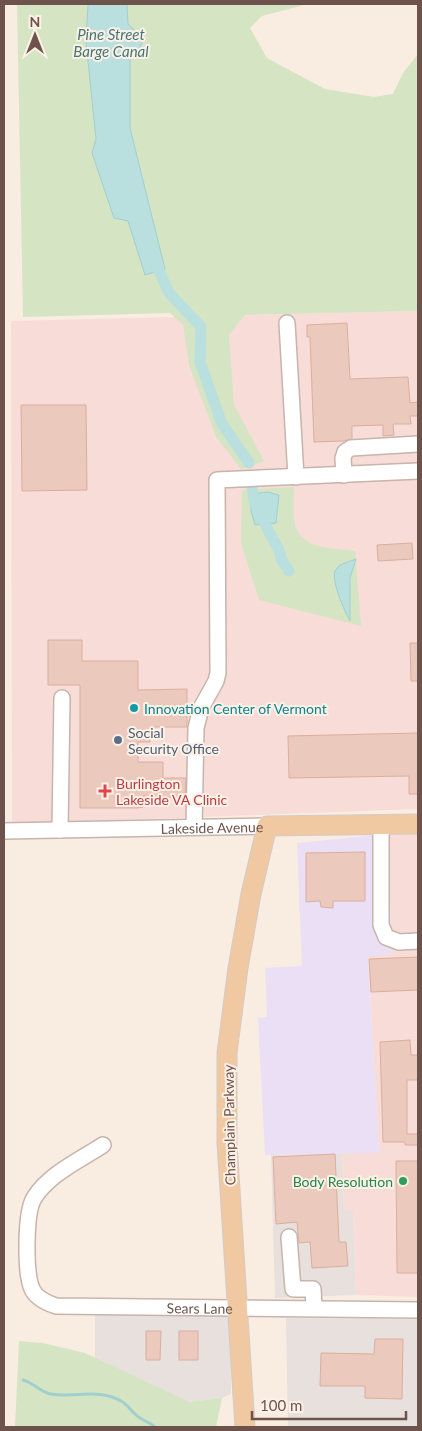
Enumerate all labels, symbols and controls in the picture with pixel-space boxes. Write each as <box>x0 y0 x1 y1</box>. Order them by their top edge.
north arrow <box>10 10 60 60</box>
text: N <box>30 13 40 30</box>
water label: Pine Street Barge Canal <box>73 25 149 60</box>
place label: Innovation Center of Vermont <box>144 700 327 717</box>
marker: Innovation Center of Vermont <box>128 702 140 714</box>
place label: Social Security Office <box>128 724 219 757</box>
marker: Social Security Office <box>112 734 124 746</box>
place label: Burlington Lakeside VA Clinic <box>116 775 227 808</box>
marker: Burlington Lakeside VA Clinic <box>98 784 112 798</box>
street label: Lakeside Avenue <box>161 818 263 837</box>
street label: Champlain Parkway <box>219 1064 239 1186</box>
place label: Body Resolution <box>293 1173 393 1190</box>
marker: Body Resolution <box>397 1175 409 1187</box>
street label: Sears Lane <box>167 1299 233 1316</box>
scale bar <box>252 1388 406 1420</box>
text: 100 m <box>260 1396 302 1414</box>

